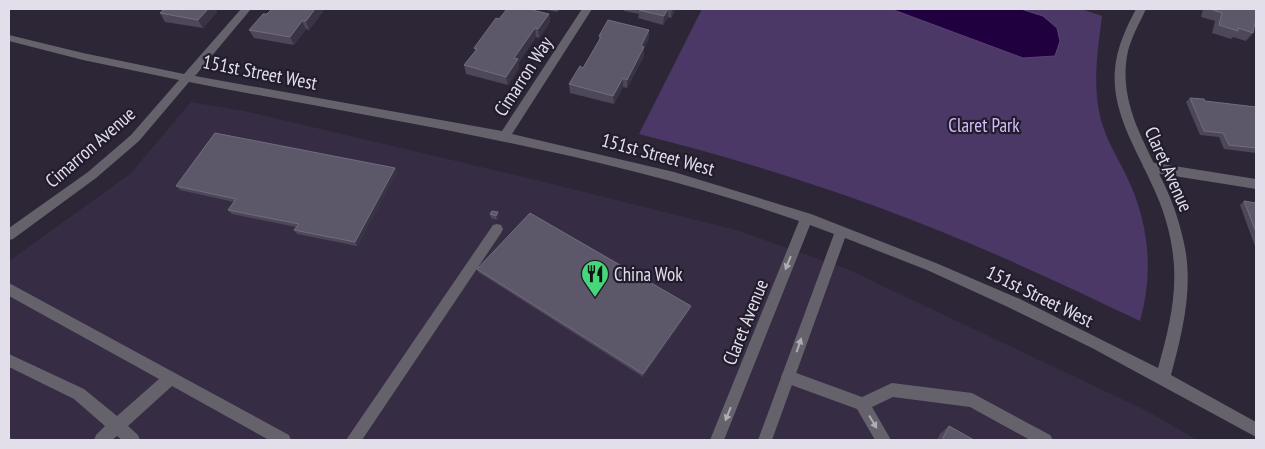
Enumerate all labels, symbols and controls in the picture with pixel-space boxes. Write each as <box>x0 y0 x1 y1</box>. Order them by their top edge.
street label: Cimarron Way <box>488 31 558 120</box>
street label: 151st Street West <box>201 49 320 95</box>
street label: Cimarron Avenue <box>40 101 140 193</box>
park label: Claret Park <box>948 113 1020 137</box>
street label: Claret Avenue <box>1140 123 1198 215</box>
street label: 151st Street West <box>599 127 718 181</box>
one-way arrow <box>784 256 792 270</box>
restaurant icon: China Wok <box>580 259 610 298</box>
street label: 151st Street West <box>983 260 1098 333</box>
place label: China Wok <box>614 262 683 286</box>
street label: Claret Avenue <box>717 275 773 368</box>
one-way arrow <box>795 337 803 352</box>
one-way arrow <box>724 407 732 422</box>
one-way arrow <box>868 416 877 429</box>

